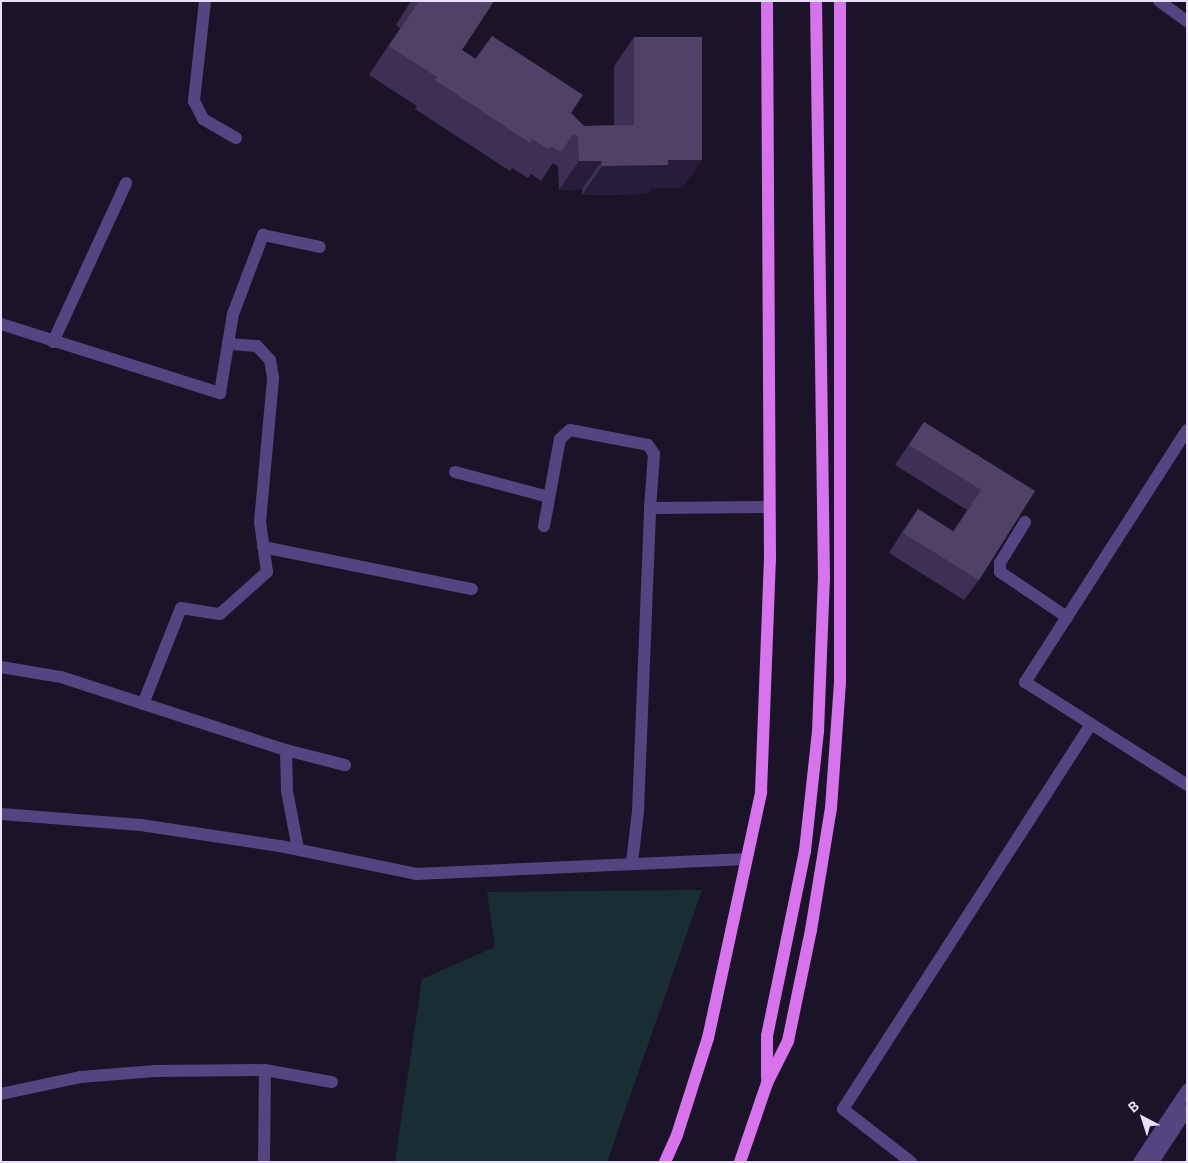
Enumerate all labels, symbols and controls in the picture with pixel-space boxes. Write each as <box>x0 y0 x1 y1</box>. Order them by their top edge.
north arrow <box>1118 1093 1168 1143</box>
text: B <box>1124 1097 1143 1116</box>

